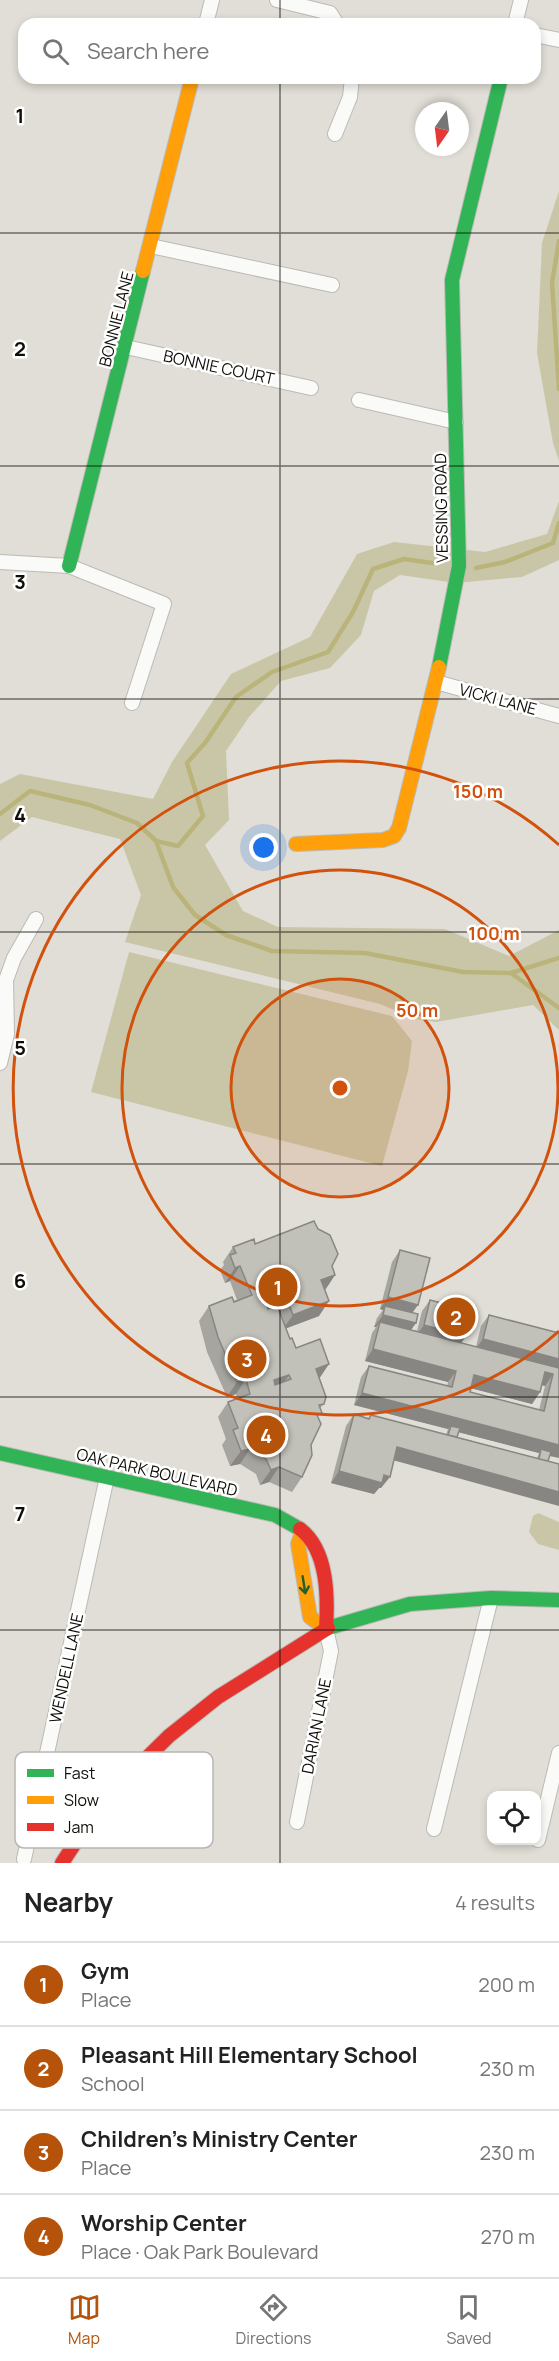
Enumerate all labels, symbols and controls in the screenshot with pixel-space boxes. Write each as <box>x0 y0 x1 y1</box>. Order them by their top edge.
search box <box>18 18 541 84</box>
icon: search <box>39 35 72 68</box>
text: Search here <box>87 36 209 66</box>
text: 1 <box>16 102 24 129</box>
north arrow <box>415 102 469 156</box>
street label: BONNIE LANE <box>94 269 138 369</box>
text: 2 <box>14 335 26 362</box>
street label: BONNIE COURT <box>161 344 277 390</box>
street label: VESSING ROAD <box>429 453 453 563</box>
text: 3 <box>14 568 26 595</box>
street label: VICKI LANE <box>457 678 539 720</box>
text: 150 m <box>453 779 503 803</box>
text: 4 <box>14 801 26 828</box>
your location <box>249 833 278 862</box>
text: 100 m <box>468 921 520 945</box>
text: 50 m <box>396 998 438 1022</box>
text: 5 <box>14 1034 26 1061</box>
centre of rings <box>330 1078 350 1098</box>
pin: 1 <box>258 1264 298 1310</box>
text: 6 <box>14 1267 26 1294</box>
pin: 2 <box>436 1294 476 1340</box>
pin: 3 <box>228 1336 266 1382</box>
pin: 4 <box>246 1412 286 1458</box>
street label: OAK PARK BOULEVARD <box>74 1443 240 1501</box>
text: 7 <box>15 1500 25 1527</box>
one-way arrow <box>299 1574 310 1594</box>
street label: WENDELL LANE <box>44 1611 88 1725</box>
street label: DARIAN LANE <box>296 1676 336 1776</box>
legend <box>15 1752 213 1848</box>
text: Fast <box>64 1762 95 1784</box>
text: Slow <box>64 1789 99 1811</box>
map controls <box>487 1791 541 1845</box>
button: locate <box>487 1791 541 1845</box>
text: Jam <box>64 1816 94 1838</box>
text: Nearby <box>24 1884 113 1920</box>
text: 4 results <box>455 1889 535 1916</box>
text: Gym <box>81 1956 129 1986</box>
text: 1 <box>39 1971 48 1998</box>
text: 200 m <box>478 1971 535 1998</box>
text: Place <box>81 1986 131 2013</box>
text: Pleasant Hill Elementary School <box>81 2040 418 2070</box>
text: 2 <box>38 2055 49 2082</box>
text: 230 m <box>479 2055 535 2082</box>
text: School <box>81 2070 145 2097</box>
text: Children's Ministry Center <box>81 2124 357 2154</box>
text: 3 <box>38 2139 49 2166</box>
text: 230 m <box>479 2139 535 2166</box>
text: Place <box>81 2154 131 2181</box>
text: Worship Center <box>81 2208 247 2238</box>
text: 4 <box>37 2223 50 2250</box>
text: 270 m <box>480 2223 535 2250</box>
text: Place · Oak Park Boulevard <box>81 2238 319 2265</box>
tab: Map <box>68 2291 101 2349</box>
tab: Directions <box>236 2291 311 2349</box>
tab: Saved <box>446 2291 491 2349</box>

